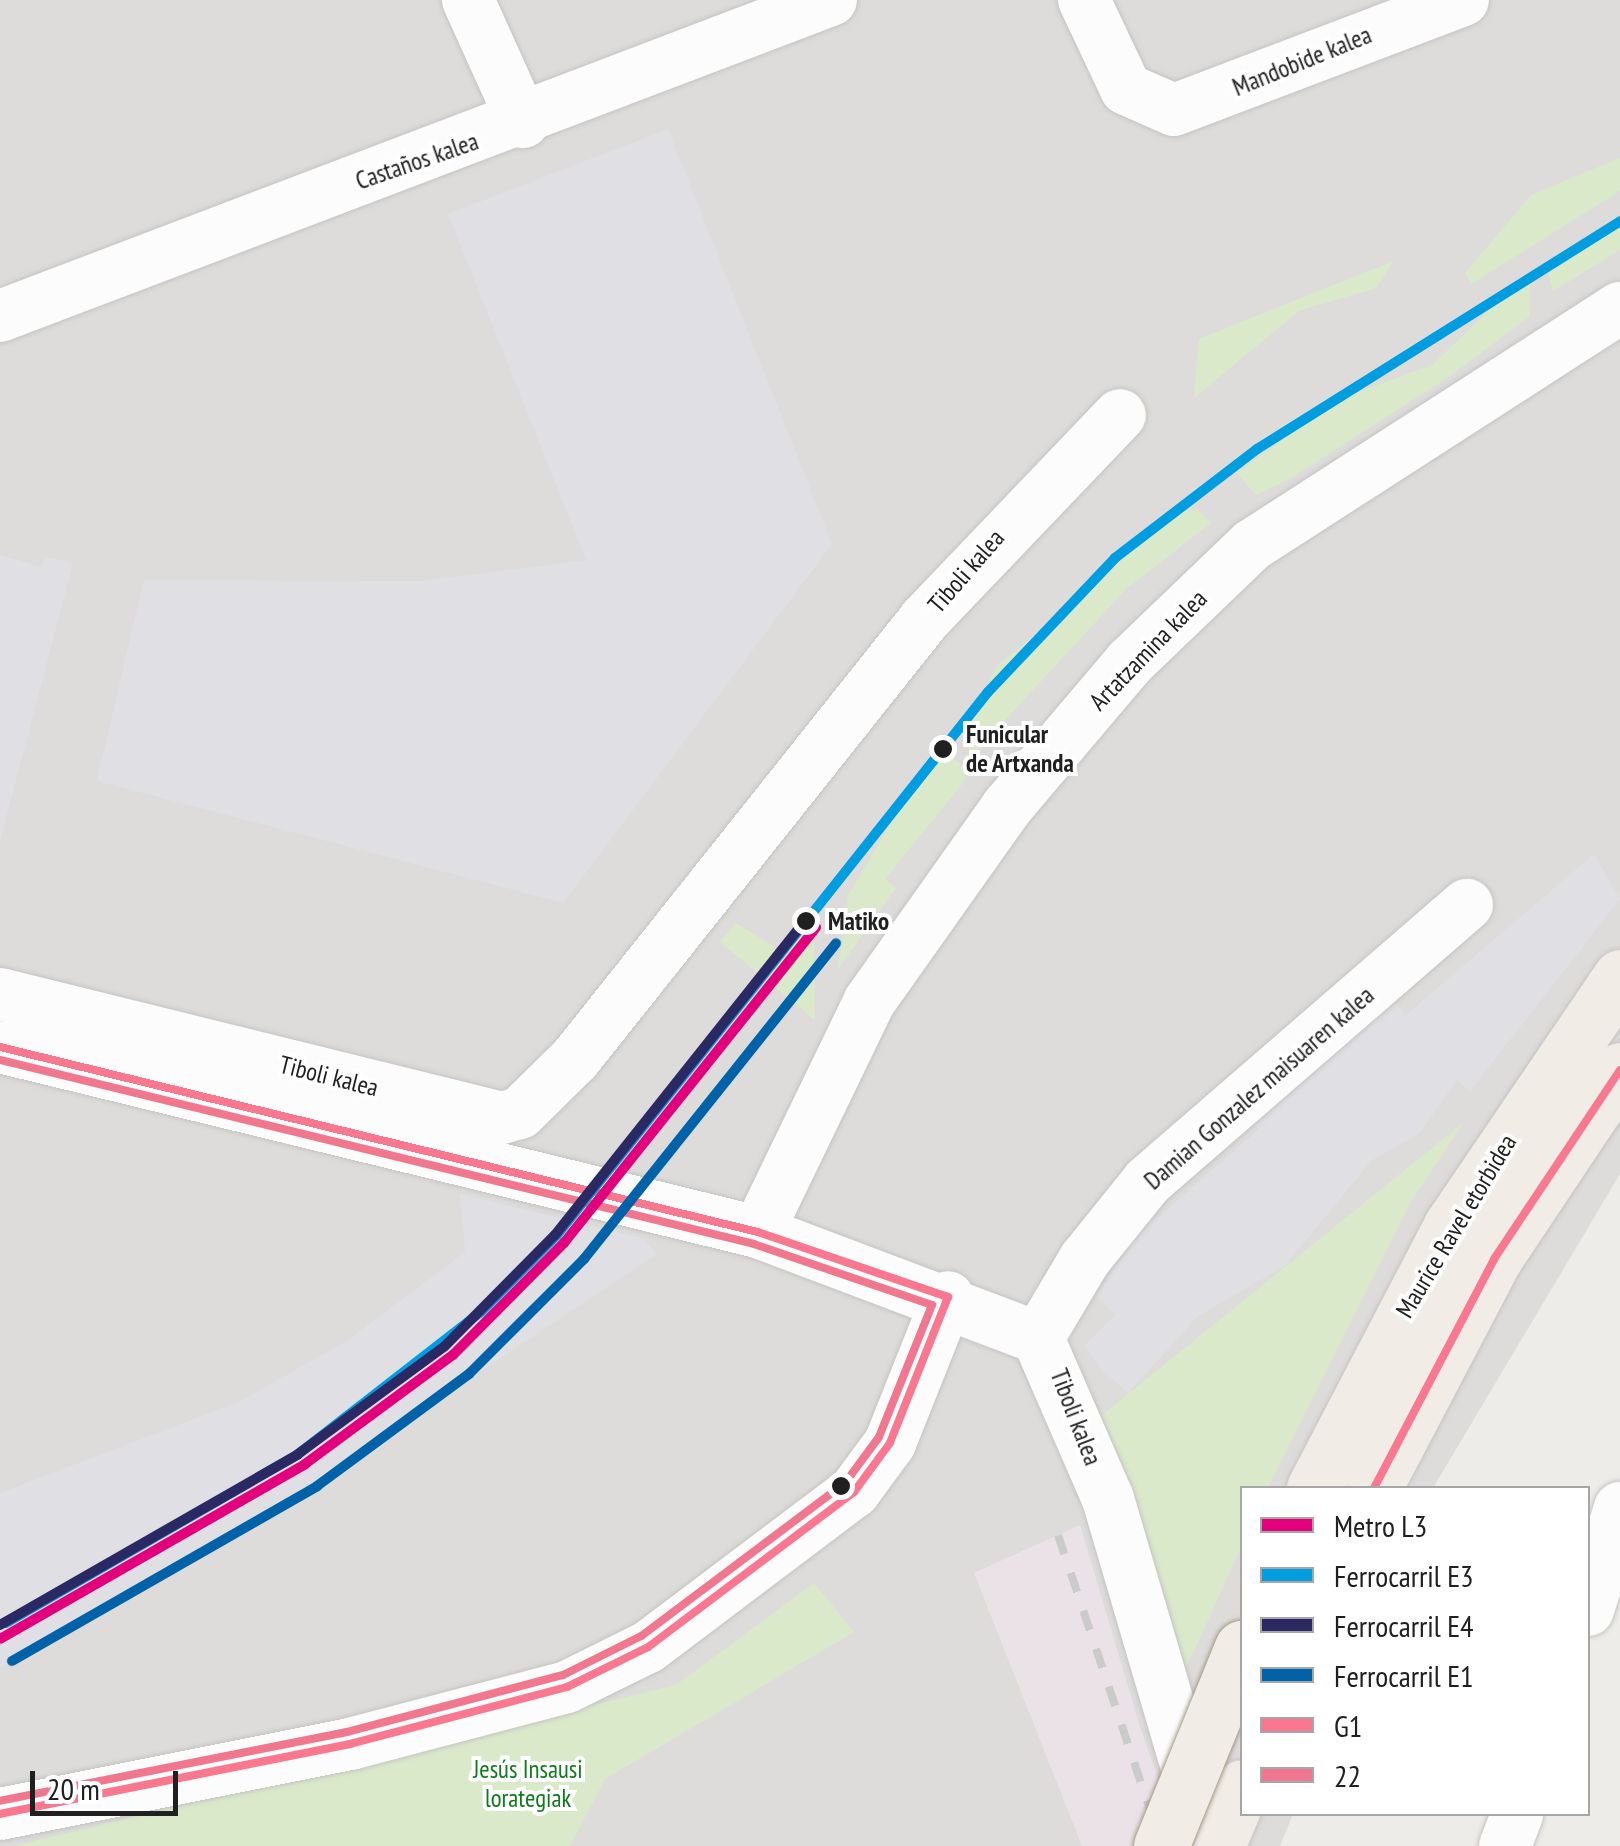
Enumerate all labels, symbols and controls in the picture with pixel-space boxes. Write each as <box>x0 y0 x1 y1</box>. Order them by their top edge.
street label: Mandobide kalea <box>1228 20 1376 102</box>
street label: Castaños kalea <box>352 126 482 196</box>
street label: Tiboli kalea <box>922 523 1010 619</box>
street label: Artatzamina kalea <box>1083 584 1213 716</box>
place label: Funicular de Artxanda <box>966 720 1075 779</box>
marker: Funicular de Artxanda <box>930 736 956 762</box>
place label: Matiko <box>828 906 889 936</box>
marker: Matiko <box>793 908 819 934</box>
street label: Damian Gonzalez maisuaren kalea <box>1138 980 1380 1196</box>
street label: Tiboli kalea <box>277 1049 381 1103</box>
street label: Maurice Ravel etorbidea <box>1389 1129 1523 1323</box>
street label: Tiboli kalea <box>1044 1365 1108 1469</box>
unlabelled marker <box>831 1476 851 1496</box>
legend <box>1240 1486 1590 1816</box>
text: Metro L3 <box>1334 1506 1427 1545</box>
text: Ferrocarril E3 <box>1334 1556 1474 1595</box>
text: Ferrocarril E4 <box>1334 1606 1474 1645</box>
text: Ferrocarril E1 <box>1334 1656 1474 1695</box>
text: G1 <box>1334 1706 1362 1745</box>
scale bar <box>35 1751 182 1813</box>
park label: Jesús Insausi lorategiak <box>473 1755 583 1814</box>
text: 22 <box>1334 1756 1361 1795</box>
text: 20 m <box>47 1769 100 1808</box>

